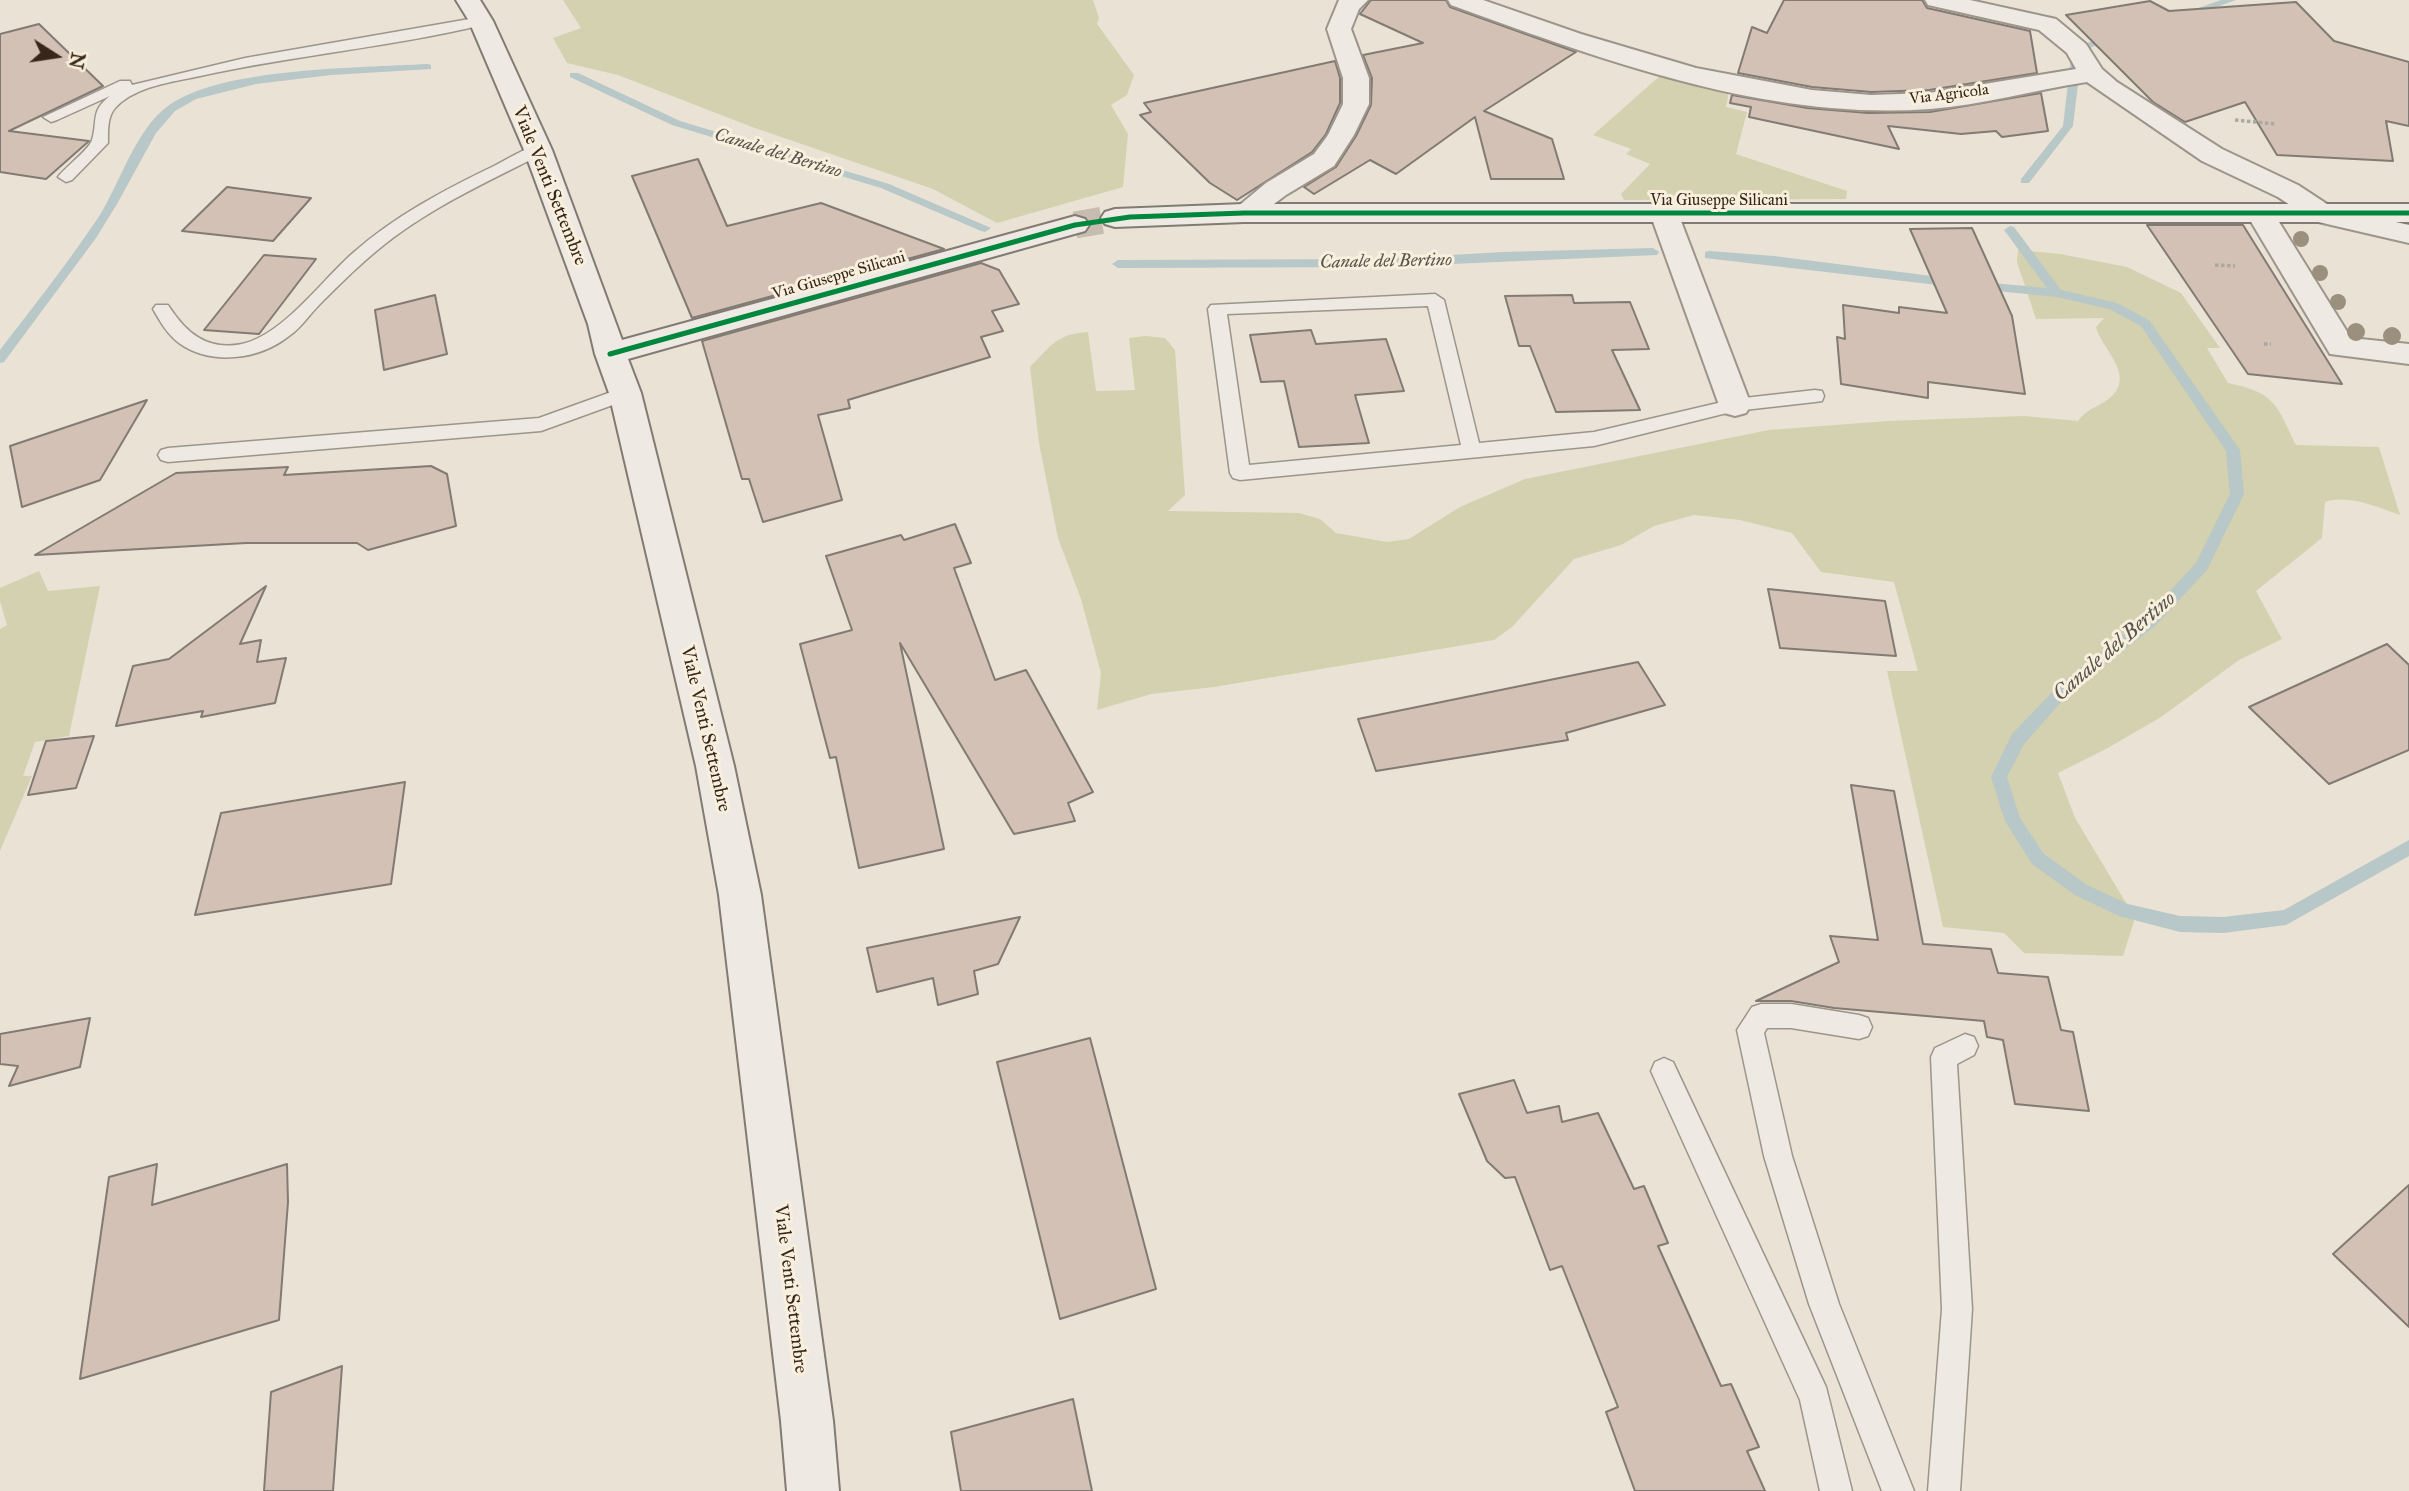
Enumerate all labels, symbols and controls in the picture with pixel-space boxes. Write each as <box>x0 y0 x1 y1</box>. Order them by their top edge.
north arrow <box>21 21 91 91</box>
text: N <box>64 50 90 71</box>
street label: Via Agricola <box>1908 81 1990 109</box>
street label: Viale Venti Settembre <box>507 103 591 269</box>
water label: Canale del Bertino <box>712 124 844 184</box>
street label: Via Giuseppe Silicani <box>1650 191 1788 211</box>
street label: Via Giuseppe Silicani <box>770 248 908 304</box>
water label: Canale del Bertino <box>1320 250 1452 274</box>
water label: Canale del Bertino <box>2049 587 2181 707</box>
street label: Viale Venti Settembre <box>675 644 735 814</box>
street label: Viale Venti Settembre <box>768 1203 812 1375</box>

